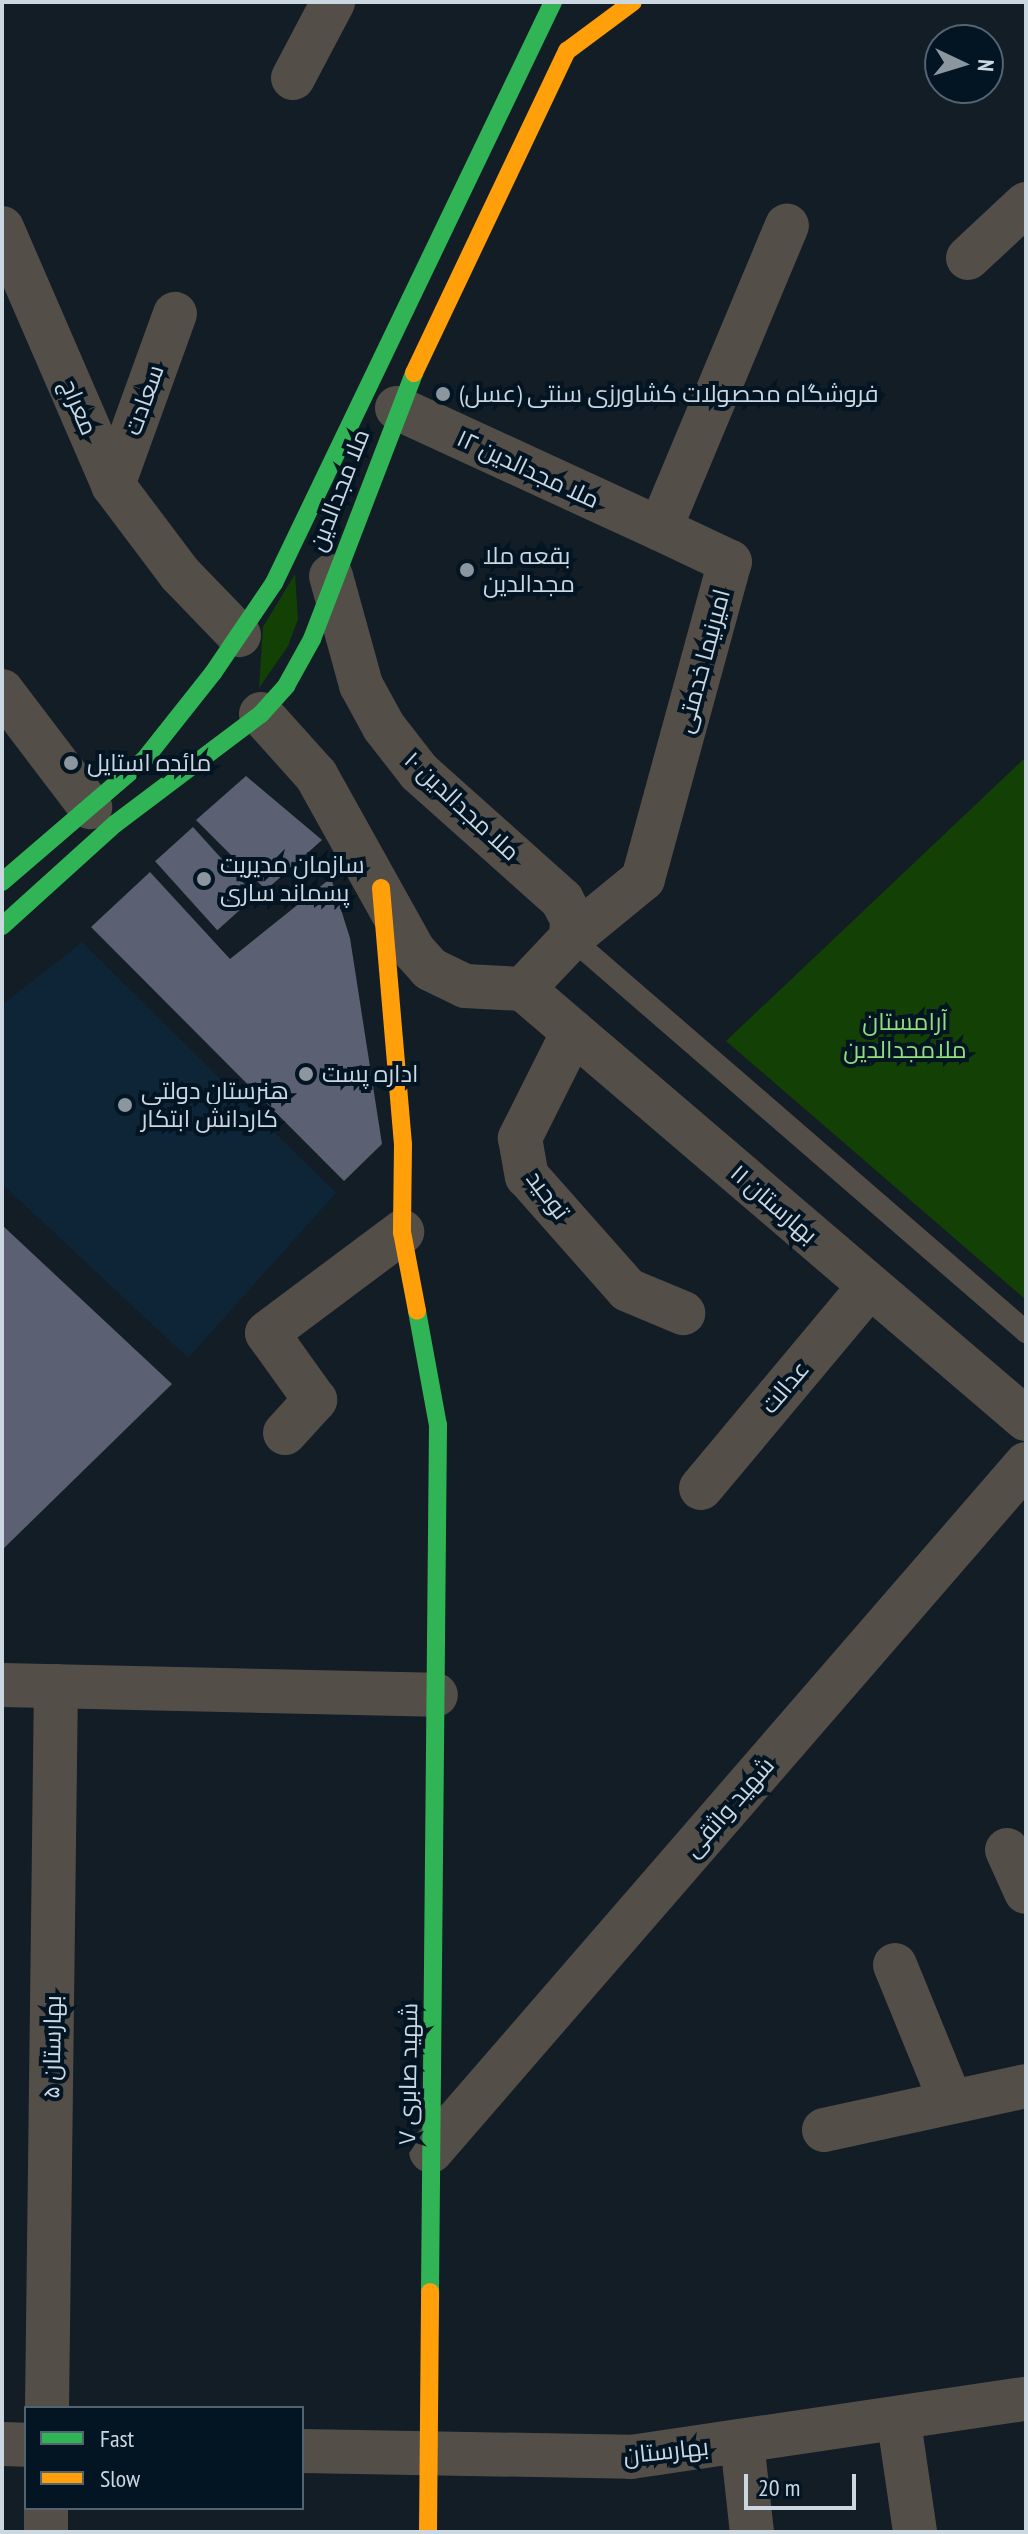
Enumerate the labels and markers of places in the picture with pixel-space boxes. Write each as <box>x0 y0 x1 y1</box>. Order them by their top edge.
place label: فروشگاه محصولات کشاورزی سنتی (عسل) <box>459 380 879 408</box>
marker: فروشگاه محصولات کشاورزی سنتی (عسل) <box>434 385 452 403</box>
place label: بقعه ملا مجدالدين <box>483 542 575 598</box>
marker: بقعه ملا مجدالدين <box>458 561 476 579</box>
place label: مائده استایل <box>87 749 211 777</box>
marker: مائده استایل <box>62 754 80 772</box>
place label: سازمان مدیریت پسماند ساری <box>220 851 365 907</box>
marker: سازمان مدیریت پسماند ساری <box>195 870 213 888</box>
place label: اداره پست <box>322 1060 419 1088</box>
marker: اداره پست <box>297 1065 315 1083</box>
place label: هنرستان دولتی کاردانش ابتکار <box>141 1077 289 1133</box>
marker: هنرستان دولتی کاردانش ابتکار <box>116 1096 134 1114</box>

